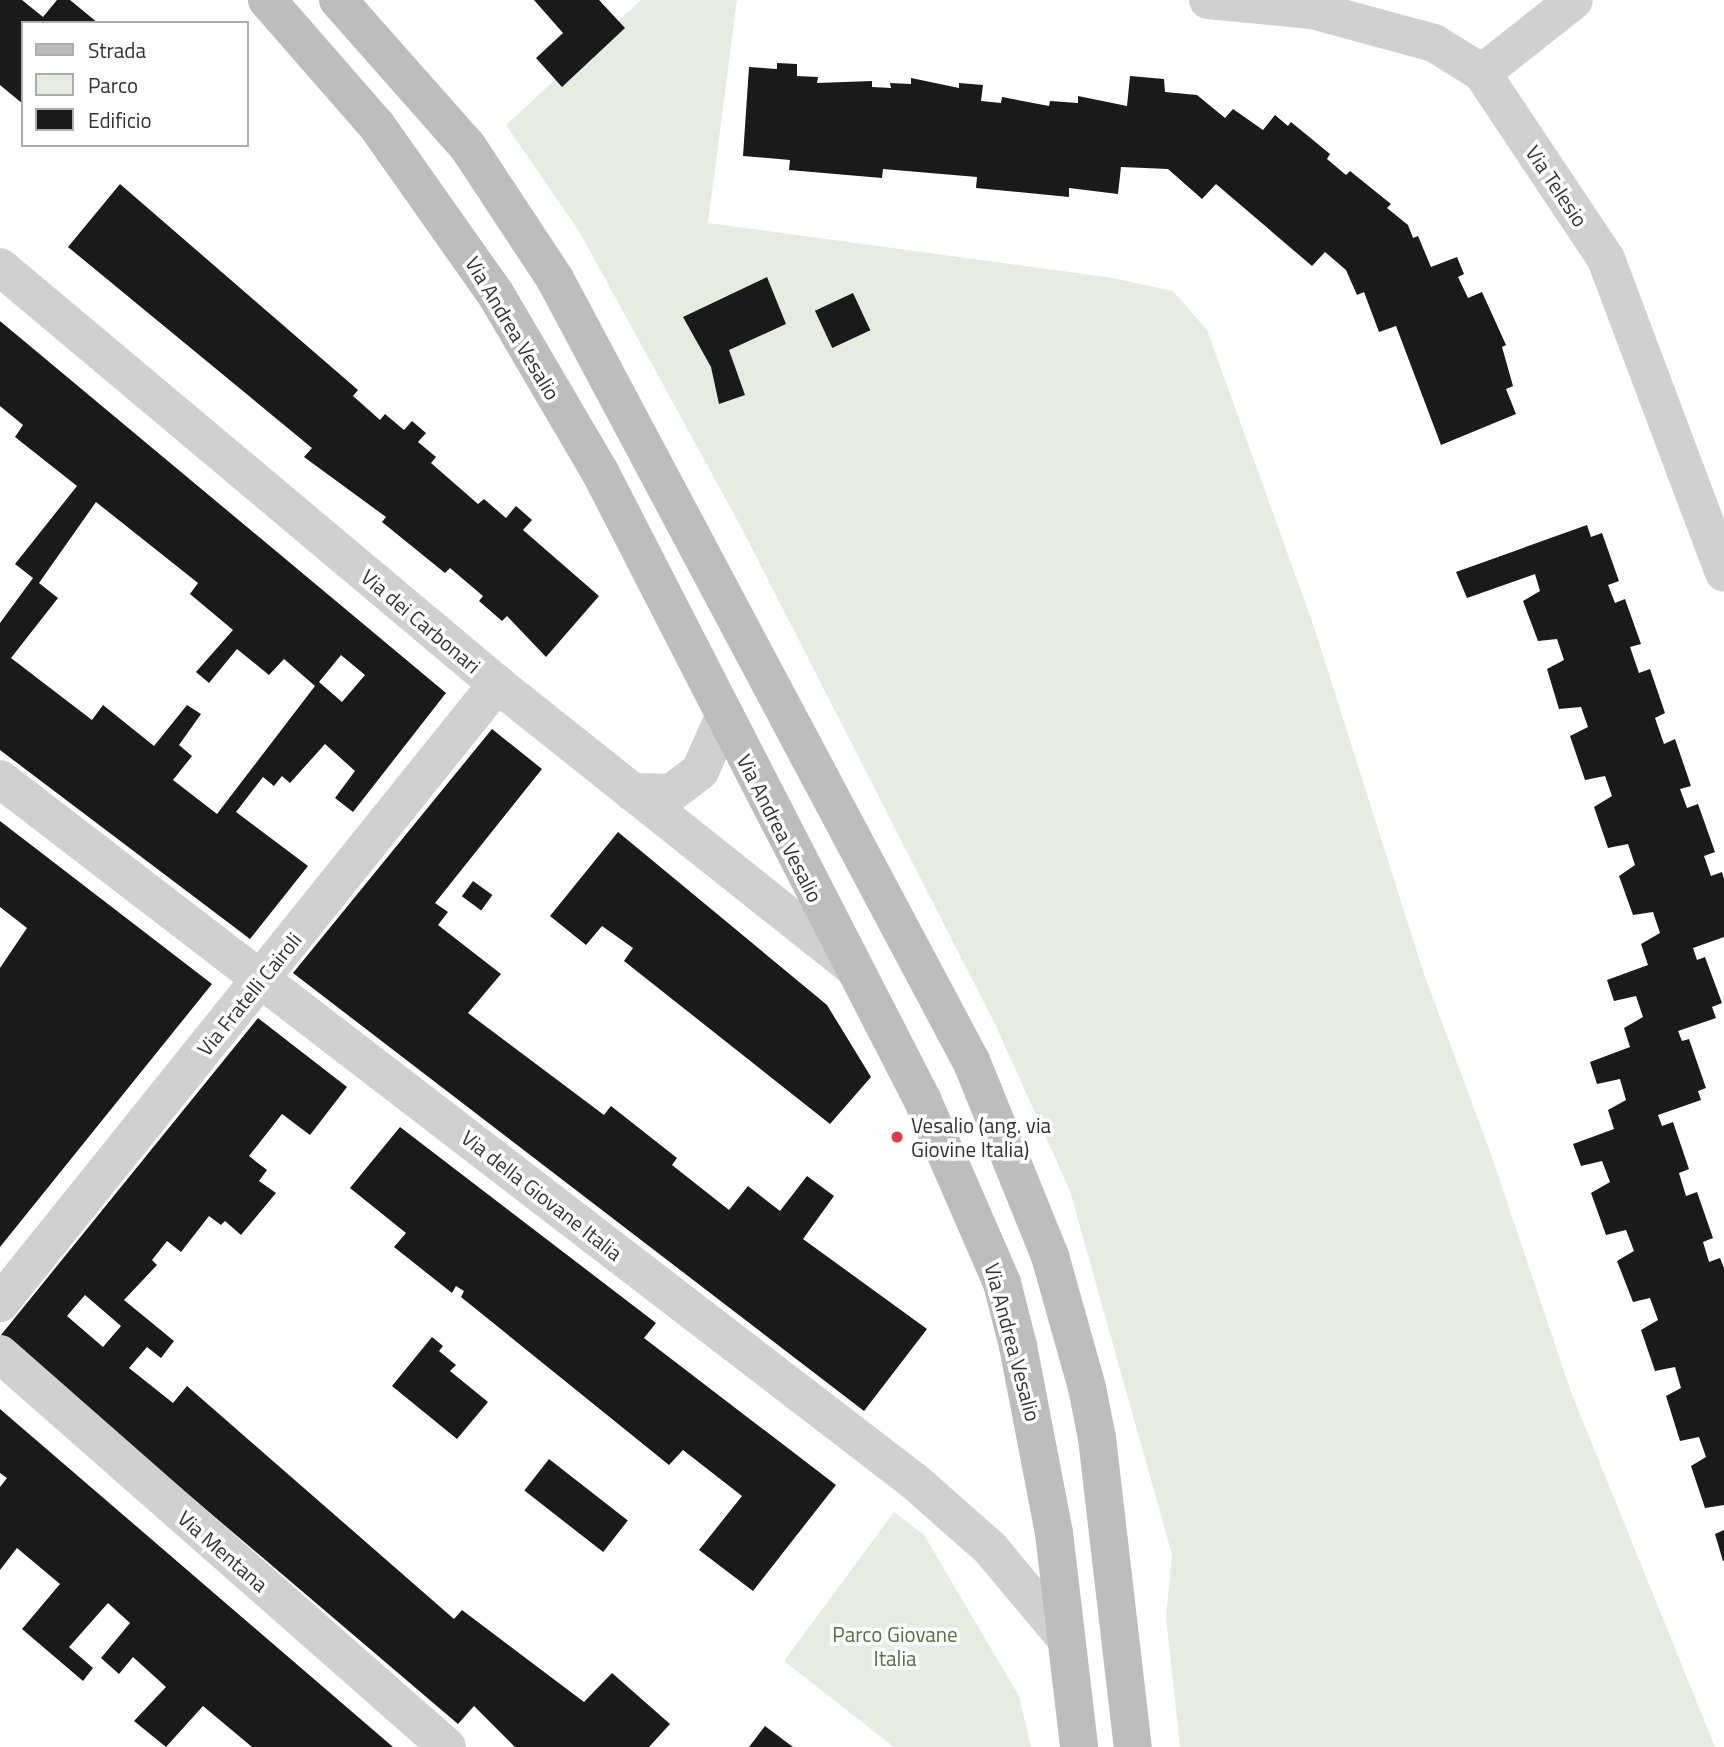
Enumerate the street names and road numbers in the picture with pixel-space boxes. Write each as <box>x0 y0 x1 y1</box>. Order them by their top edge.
street label: Via Telesio <box>1521 141 1593 231</box>
street label: Via Andrea Vesalio <box>460 252 566 404</box>
street label: Via dei Carbonari <box>356 564 486 678</box>
street label: Via Andrea Vesalio <box>732 750 828 906</box>
street label: Via Fratelli Cairoli <box>192 927 306 1061</box>
street label: Via della Giovane Italia <box>457 1124 627 1266</box>
street label: Via Andrea Vesalio <box>980 1260 1046 1424</box>
street label: Via Mentana <box>173 1505 273 1597</box>

